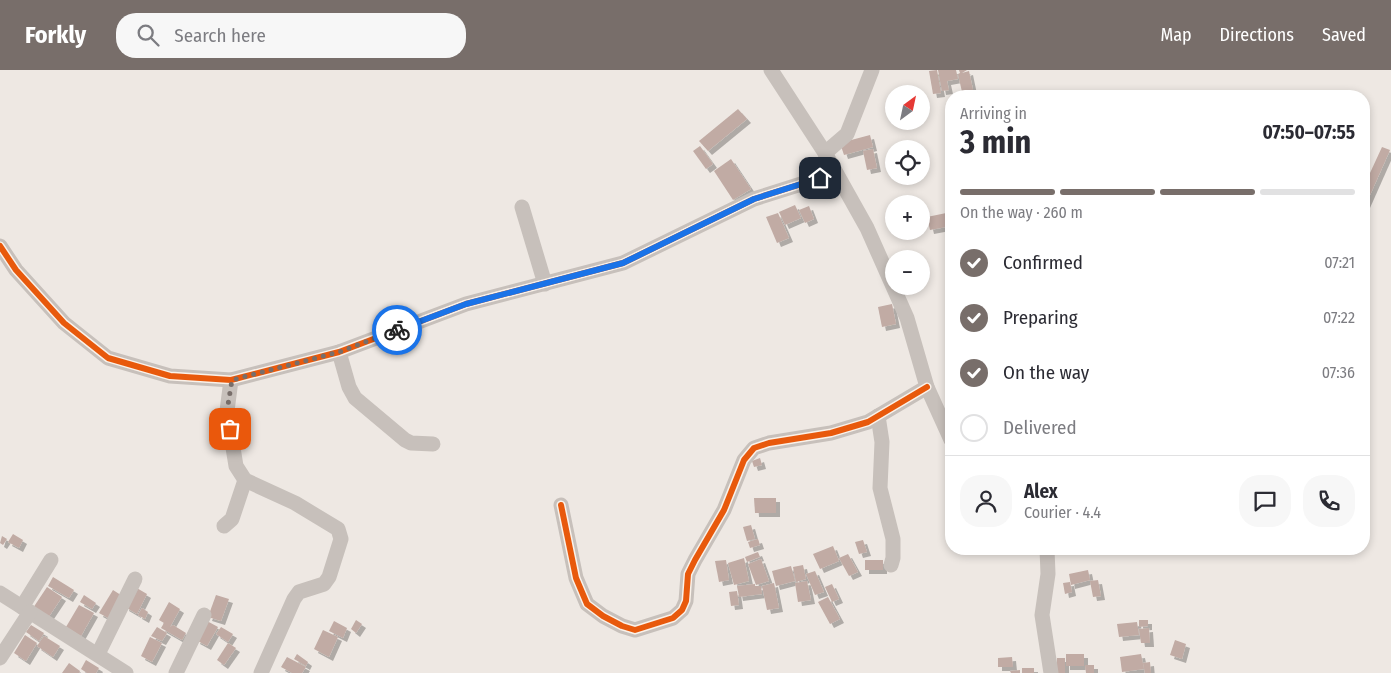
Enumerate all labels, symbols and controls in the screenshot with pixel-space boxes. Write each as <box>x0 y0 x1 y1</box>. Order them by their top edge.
search box <box>116 13 466 58</box>
text: Forkly <box>25 21 86 49</box>
icon: search <box>134 21 162 49</box>
text: Search here <box>174 24 266 47</box>
text: Map <box>1160 24 1192 46</box>
text: Directions <box>1220 24 1294 46</box>
text: Saved <box>1322 24 1366 46</box>
north arrow <box>885 85 930 130</box>
map controls <box>885 85 930 295</box>
text: Arriving in <box>960 104 1027 123</box>
text: 07:50–07:55 <box>1262 121 1355 144</box>
text: 3 min <box>960 123 1031 161</box>
button: locate <box>885 140 930 185</box>
pin <box>799 157 841 199</box>
icon: home <box>806 164 834 192</box>
button: + <box>885 195 930 240</box>
text: On the way · 260 m <box>960 203 1083 222</box>
icon: check <box>960 249 988 277</box>
button: − <box>885 250 930 295</box>
text: Confirmed <box>1003 251 1083 274</box>
text: 07:21 <box>1324 253 1355 272</box>
icon: check <box>960 304 988 332</box>
courier <box>372 305 422 355</box>
text: Preparing <box>1003 306 1078 329</box>
text: 07:22 <box>1323 308 1355 327</box>
icon: bike <box>383 316 411 344</box>
icon: check <box>960 359 988 387</box>
text: On the way <box>1003 361 1089 384</box>
text: 07:36 <box>1322 363 1355 382</box>
pin <box>209 408 251 450</box>
icon: bag <box>216 415 244 443</box>
text: Delivered <box>1003 416 1077 439</box>
button: person <box>960 475 1012 527</box>
button: chat <box>1239 475 1291 527</box>
button: phone <box>1303 475 1355 527</box>
text: Alex <box>1024 480 1058 503</box>
text: Courier · 4.4 <box>1024 503 1101 522</box>

